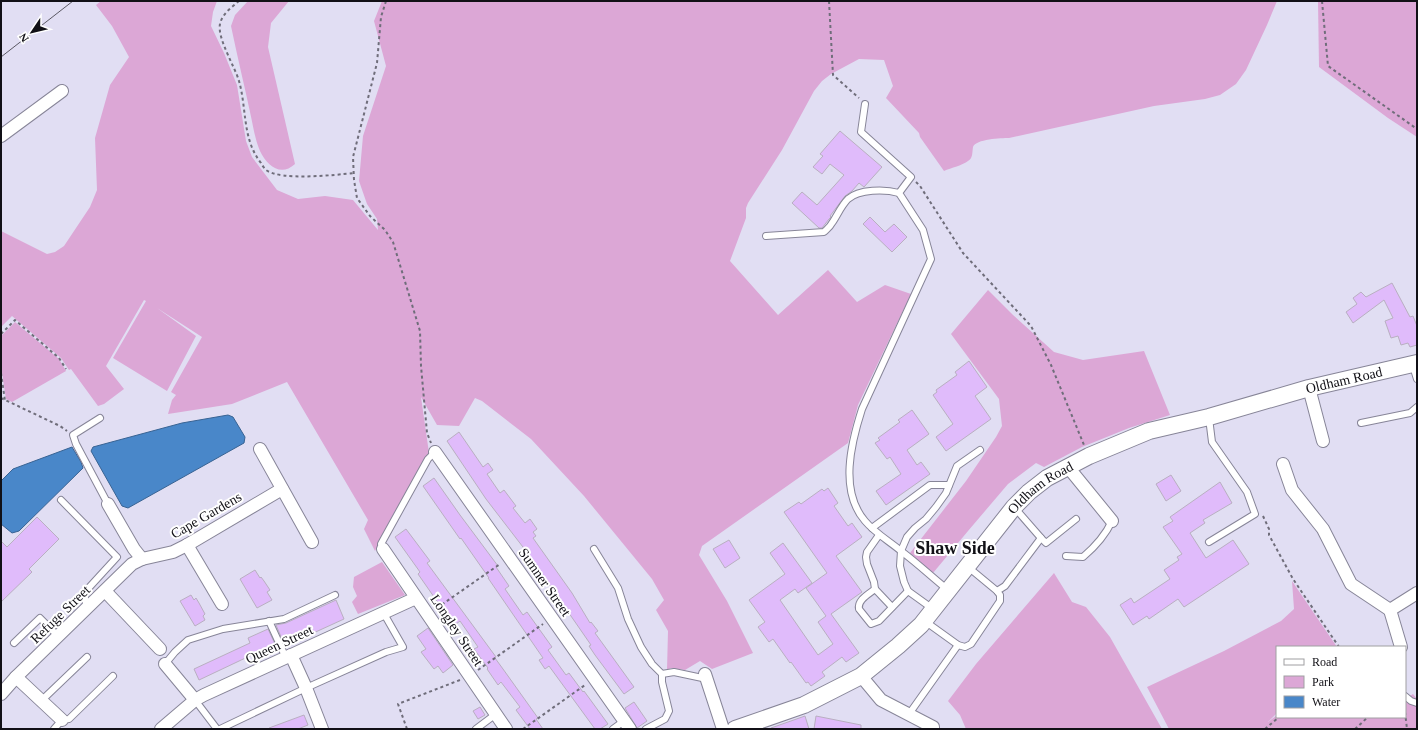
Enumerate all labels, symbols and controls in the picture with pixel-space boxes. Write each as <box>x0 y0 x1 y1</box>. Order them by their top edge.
north arrow <box>12 12 52 52</box>
text: N <box>17 31 31 44</box>
street label: Oldham Road <box>1304 364 1384 397</box>
street label: Oldham Road <box>1005 459 1076 517</box>
street label: Cape Gardens <box>168 489 244 542</box>
district label: Shaw Side <box>915 538 995 558</box>
street label: Sumner Street <box>516 545 574 619</box>
street label: Refuge Street <box>28 582 93 646</box>
street label: Longley Street <box>427 592 486 669</box>
street label: Queen Street <box>243 622 315 667</box>
legend <box>1276 646 1406 718</box>
text: Road <box>1312 655 1337 669</box>
text: Park <box>1312 675 1334 689</box>
text: Water <box>1312 695 1340 709</box>

